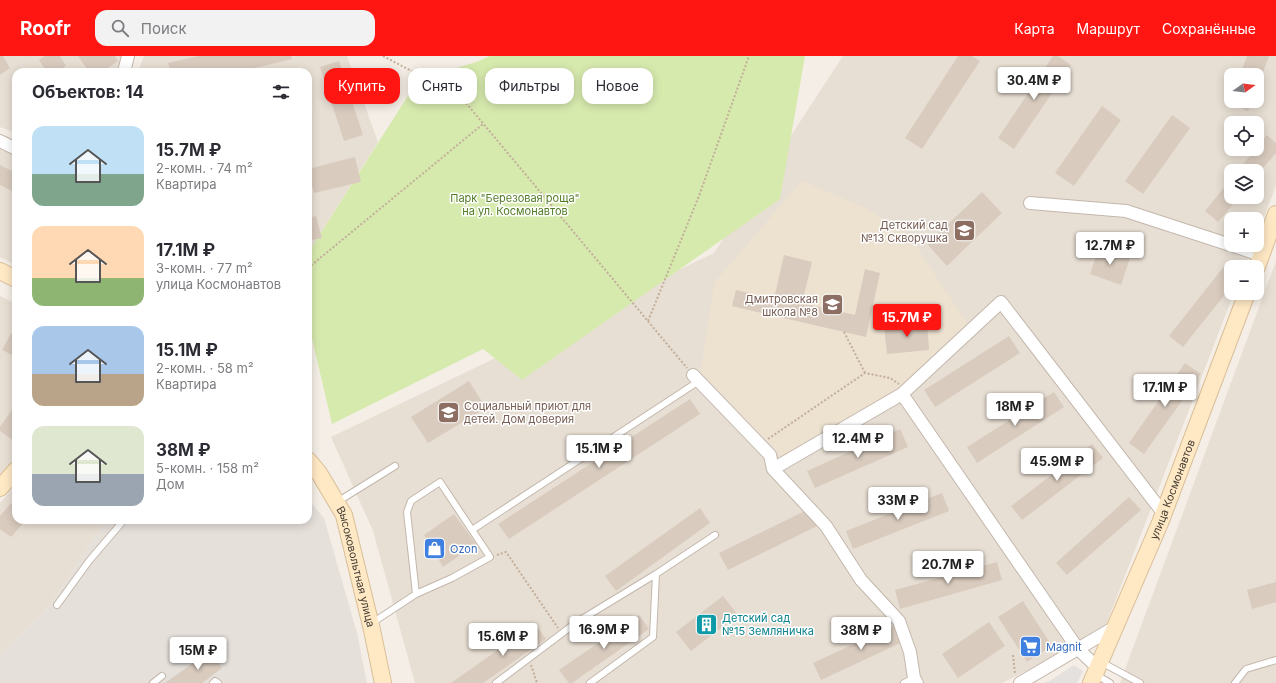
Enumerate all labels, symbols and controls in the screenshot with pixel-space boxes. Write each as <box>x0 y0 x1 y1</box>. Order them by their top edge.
search box <box>95 10 375 46</box>
text: Roofr <box>20 17 71 40</box>
icon: search <box>109 17 131 39</box>
text: Поиск <box>141 19 187 38</box>
text: Карта <box>1014 20 1055 37</box>
text: Маршрут <box>1077 20 1140 37</box>
text: Сохранённые <box>1162 20 1256 37</box>
pin: 30.4M ₽ <box>997 67 1071 101</box>
chip: Купить <box>324 68 400 104</box>
chip: Снять <box>408 68 477 104</box>
chip: Фильтры <box>485 68 574 104</box>
chip: Новое <box>582 68 653 104</box>
north arrow <box>1224 68 1264 108</box>
map controls <box>1224 68 1264 300</box>
text: 30.4M ₽ <box>1007 72 1061 88</box>
icon: filters <box>270 81 292 103</box>
text: Объектов: 14 <box>32 82 144 102</box>
button: locate <box>1224 116 1264 156</box>
text: 15.7M ₽ <box>156 140 221 160</box>
icon: home <box>64 142 112 190</box>
text: 2-комн. · 74 m² <box>156 160 253 176</box>
button: layers <box>1224 164 1264 204</box>
text: Квартира <box>156 176 217 192</box>
park label: Парк "Березовая роща" на ул. Космонавтов <box>450 191 580 218</box>
button: + <box>1224 212 1264 252</box>
place label: Детский сад №13 Скворушка <box>861 218 948 245</box>
school or university icon: Детский сад №13 Скворушка <box>951 218 977 244</box>
pin: 12.7M ₽ <box>1073 232 1147 266</box>
text: 12.7M ₽ <box>1085 237 1135 253</box>
text: 17.1M ₽ <box>156 240 215 260</box>
icon: home <box>64 242 112 290</box>
text: 3-комн. · 77 m² <box>156 260 253 276</box>
button: − <box>1224 260 1264 300</box>
text: улица Космонавтов <box>156 276 281 292</box>
place label: Дмитровская школа №8 <box>745 292 818 319</box>
school or university icon: Дмитровская школа №8 <box>820 292 846 318</box>
pin: 15.7M ₽ <box>870 304 944 338</box>
text: 15.7M ₽ <box>882 309 932 325</box>
text: 15.1M ₽ <box>156 340 218 360</box>
icon: home <box>64 342 112 390</box>
text: 2-комн. · 58 m² <box>156 360 254 376</box>
pin: 17.1M ₽ <box>1128 374 1202 408</box>
text: Квартира <box>156 376 217 392</box>
text: 17.1M ₽ <box>1142 379 1188 395</box>
pin: 18M ₽ <box>987 393 1043 427</box>
text: 18M ₽ <box>996 398 1034 414</box>
school or university icon: Социальный приют для детей. Дом доверия <box>436 399 462 425</box>
place label: Социальный приют для детей. Дом доверия <box>464 399 591 426</box>
pin: 12.4M ₽ <box>821 425 895 459</box>
text: 12.4M ₽ <box>832 430 884 446</box>
pin: 15.1M ₽ <box>562 435 636 469</box>
street label: улица Космонавтов <box>1147 437 1198 542</box>
text: 38M ₽ <box>156 440 211 460</box>
text: 15.1M ₽ <box>575 440 623 456</box>
icon: home <box>64 442 112 490</box>
pin: 45.9M ₽ <box>1020 448 1094 482</box>
text: 45.9M ₽ <box>1030 453 1084 469</box>
text: 5-комн. · 158 m² <box>156 460 259 476</box>
text: Дом <box>156 476 184 492</box>
pin: 33M ₽ <box>870 487 926 521</box>
text: 33M ₽ <box>877 492 919 508</box>
street label: Высоковольтная улица <box>333 504 378 629</box>
shop icon: Ozon <box>422 536 448 562</box>
place label: Ozon <box>450 542 477 556</box>
pin: 20.7M ₽ <box>911 551 985 585</box>
text: 20.7M ₽ <box>922 556 974 572</box>
building icon: Детский сад №15 Земляничка <box>694 611 720 637</box>
place label: Детский сад №15 Земляничка <box>722 611 814 638</box>
pin: 16.9M ₽ <box>567 616 641 650</box>
pin: 38M ₽ <box>833 617 889 651</box>
text: 16.9M ₽ <box>578 621 630 637</box>
text: 38M ₽ <box>840 622 882 638</box>
pin: 15.6M ₽ <box>466 623 540 657</box>
text: 15.6M ₽ <box>478 628 528 644</box>
supermarket icon: Magnit <box>1018 634 1044 660</box>
pin: 15M ₽ <box>170 637 226 671</box>
place label: Magnit <box>1046 640 1082 654</box>
text: 15M ₽ <box>179 642 217 658</box>

